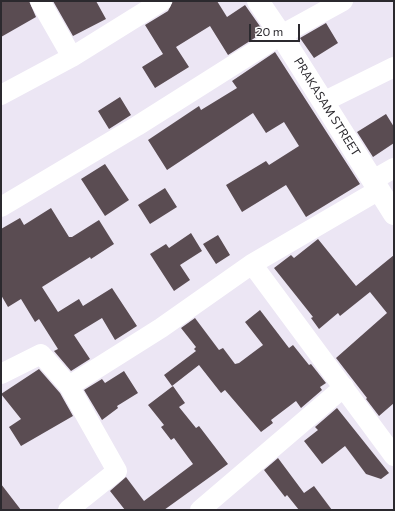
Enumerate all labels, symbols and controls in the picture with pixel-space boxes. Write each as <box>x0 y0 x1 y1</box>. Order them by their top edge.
scale bar <box>251 16 302 42</box>
text: 20 m <box>256 24 283 38</box>
street label: PRAKASAM STREET <box>291 55 363 159</box>

